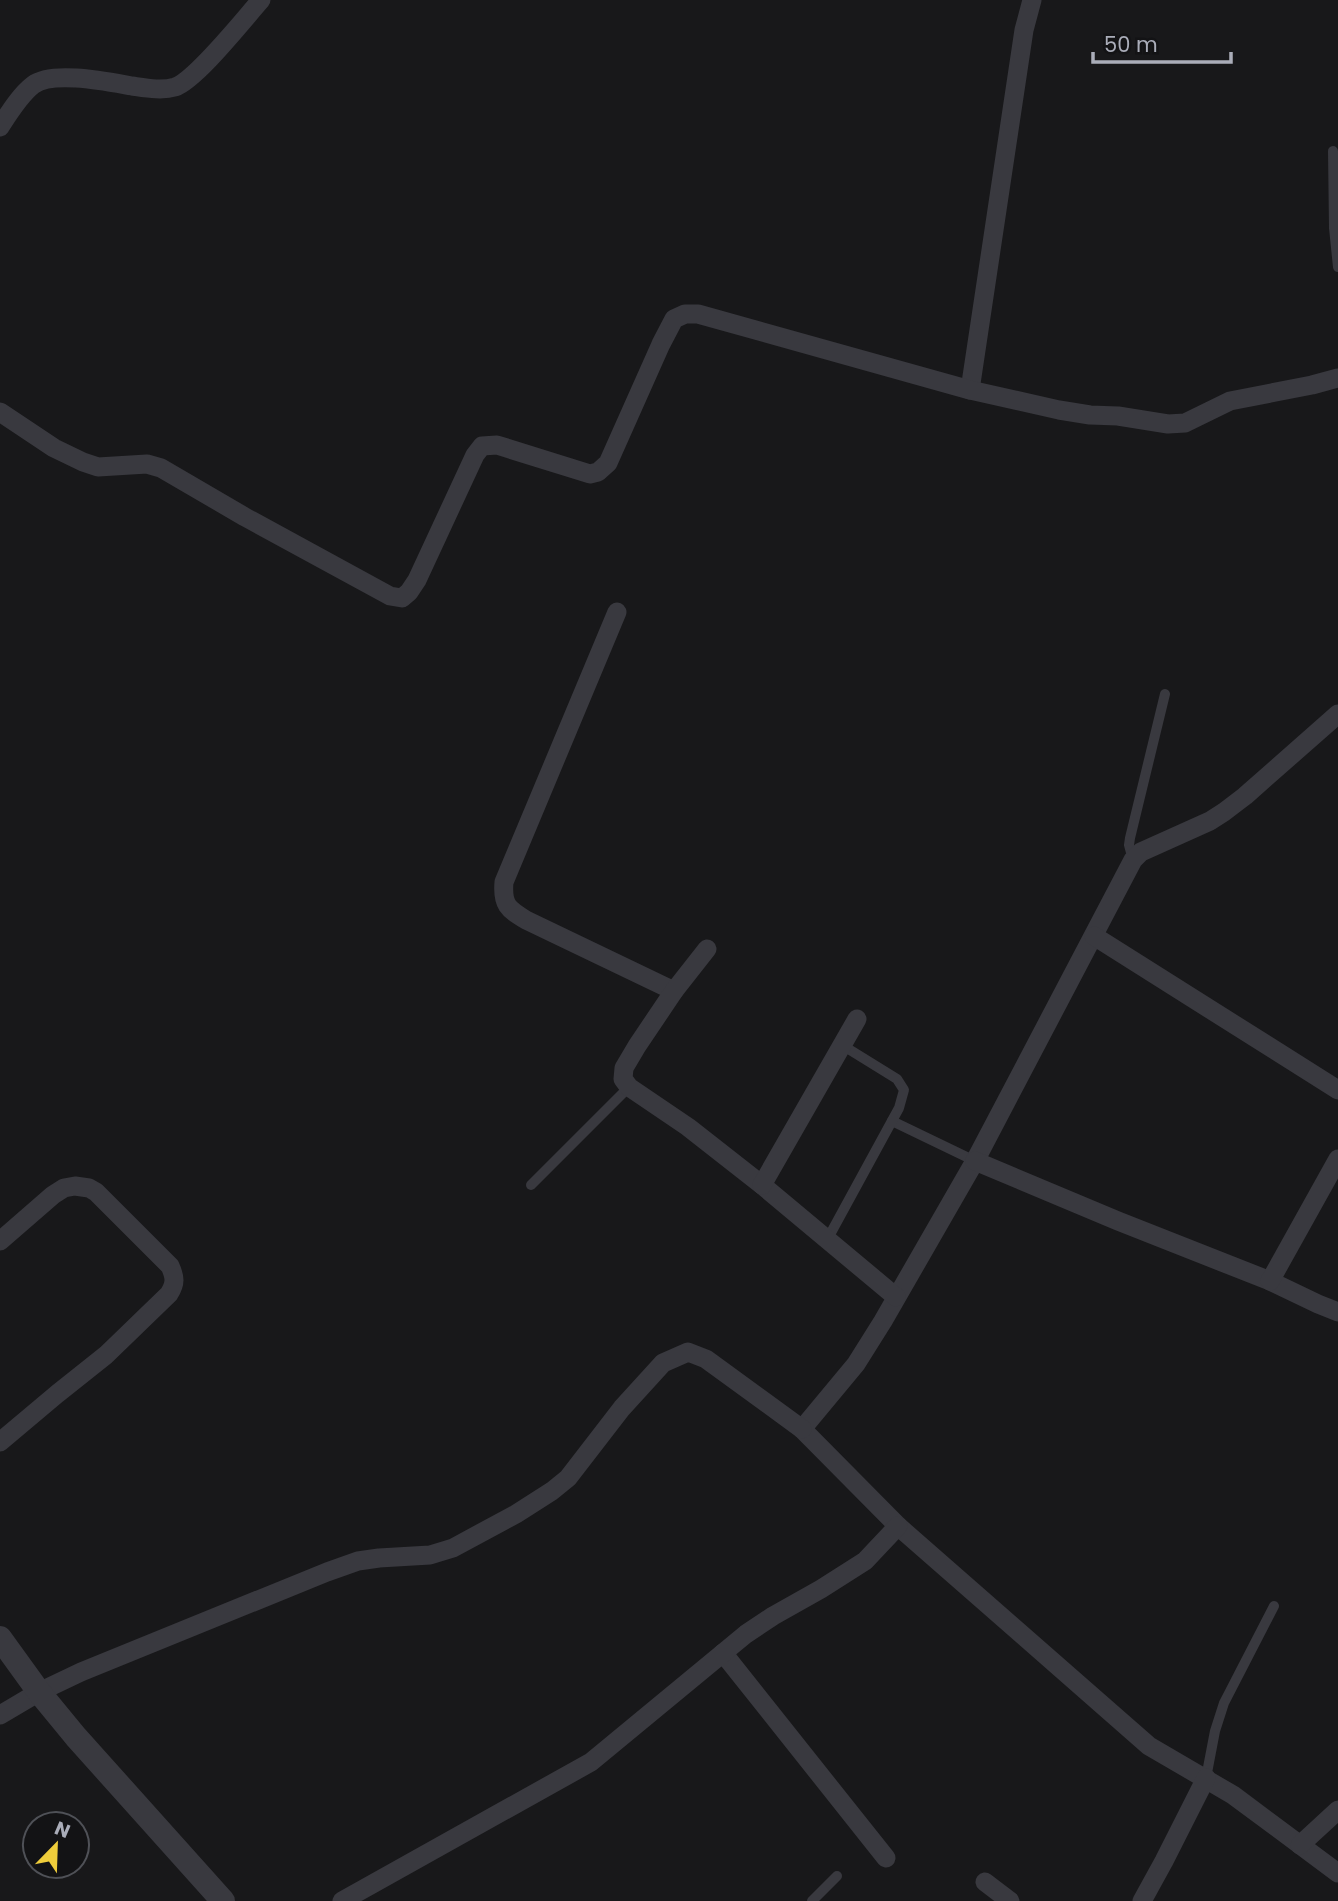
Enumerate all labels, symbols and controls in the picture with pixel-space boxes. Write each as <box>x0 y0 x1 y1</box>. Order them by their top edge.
scale bar <box>1093 21 1231 65</box>
text: 50 m <box>1104 30 1158 59</box>
north arrow <box>21 1810 91 1880</box>
text: N <box>51 1815 74 1845</box>

